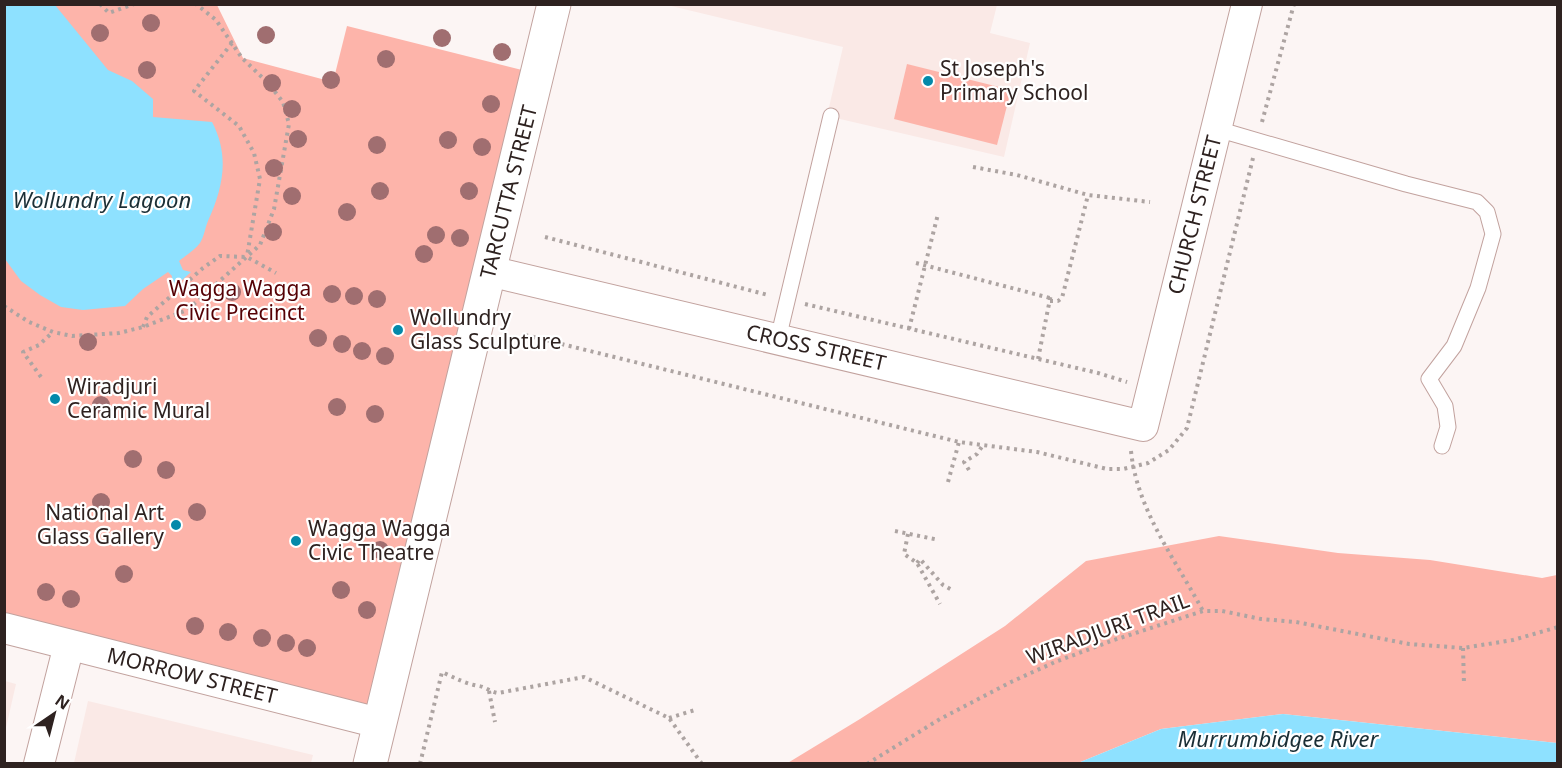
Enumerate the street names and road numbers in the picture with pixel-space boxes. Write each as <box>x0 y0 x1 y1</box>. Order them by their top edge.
street label: TARCUTTA STREET <box>473 102 543 281</box>
street label: CHURCH STREET <box>1161 132 1227 297</box>
street label: CROSS STREET <box>744 317 889 377</box>
street label: WIRADJURI TRAIL <box>1022 586 1193 671</box>
street label: MORROW STREET <box>104 640 280 710</box>

